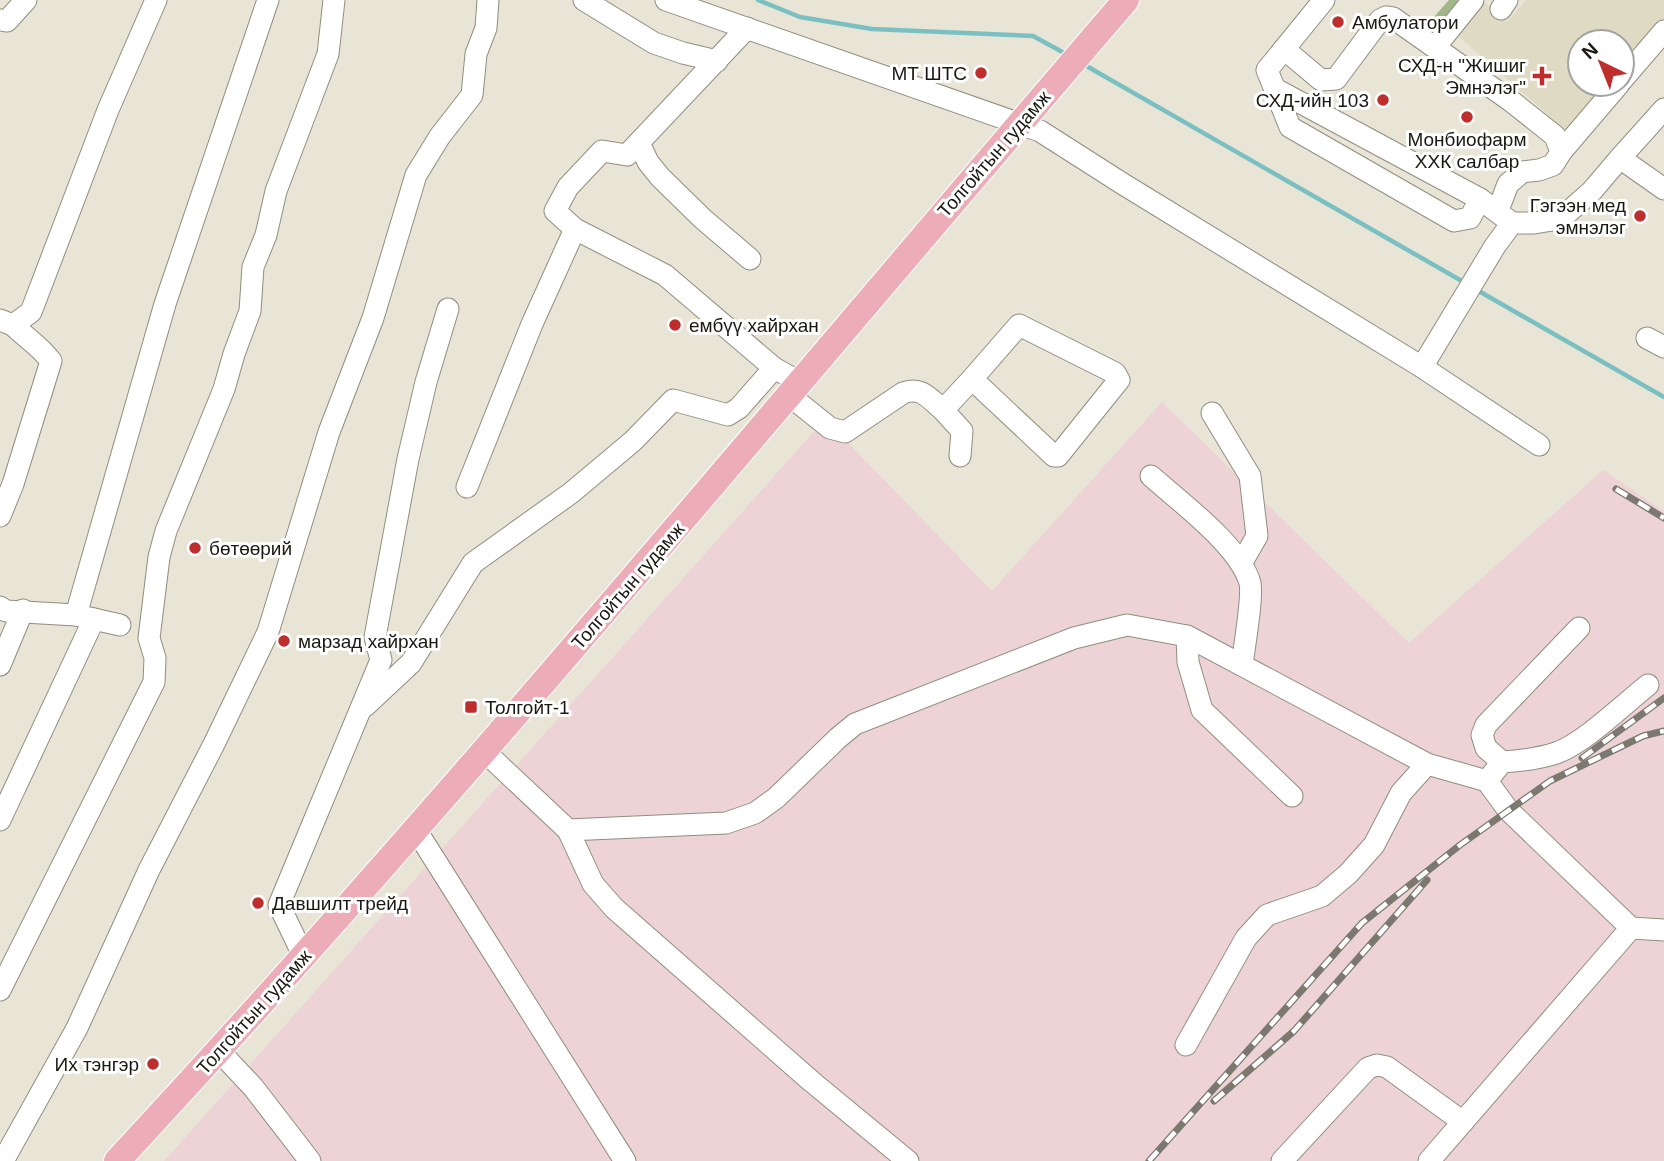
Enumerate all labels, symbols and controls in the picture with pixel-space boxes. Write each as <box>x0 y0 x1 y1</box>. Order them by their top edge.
place label: Амбулатори <box>1352 12 1459 33</box>
marker: Амбулатори <box>1330 14 1346 30</box>
north arrow <box>1566 28 1636 98</box>
text: N <box>1578 39 1602 63</box>
place label: СХД-н "Жишиг Эмнэлэг" <box>1398 55 1526 98</box>
place label: MТ ШТС <box>892 63 967 84</box>
marker: MТ ШТС <box>973 65 989 81</box>
marker: СХД-н "Жишиг Эмнэлэг" <box>1532 66 1552 86</box>
street label: Толгойтын гудамж <box>933 86 1055 221</box>
place label: СХД-ийн 103 <box>1256 90 1369 111</box>
marker: СХД-ийн 103 <box>1375 92 1391 108</box>
marker: Монбиофарм ХХК салбар <box>1459 109 1475 125</box>
place label: Монбиофарм ХХК салбар <box>1408 129 1527 172</box>
place label: Гэгээн мед эмнэлэг <box>1530 195 1626 238</box>
marker: Гэгээн мед эмнэлэг <box>1632 208 1648 224</box>
place label: ембүү хайрхан <box>689 315 819 336</box>
marker: ембүү хайрхан <box>667 317 683 333</box>
street label: Толгойтын гудамж <box>567 518 689 653</box>
place label: бөтөөрий <box>209 538 292 559</box>
marker: бөтөөрий <box>187 540 203 556</box>
place label: марзад хайрхан <box>298 631 439 652</box>
marker: марзад хайрхан <box>276 633 292 649</box>
place label: Толгойт-1 <box>485 697 570 718</box>
marker: Толгойт-1 <box>463 699 479 715</box>
place label: Давшилт трейд <box>272 893 408 914</box>
marker: Давшилт трейд <box>250 895 266 911</box>
street label: Толгойтын гудамж <box>193 945 316 1079</box>
place label: Их тэнгэр <box>54 1054 139 1075</box>
marker: Их тэнгэр <box>145 1056 161 1072</box>

